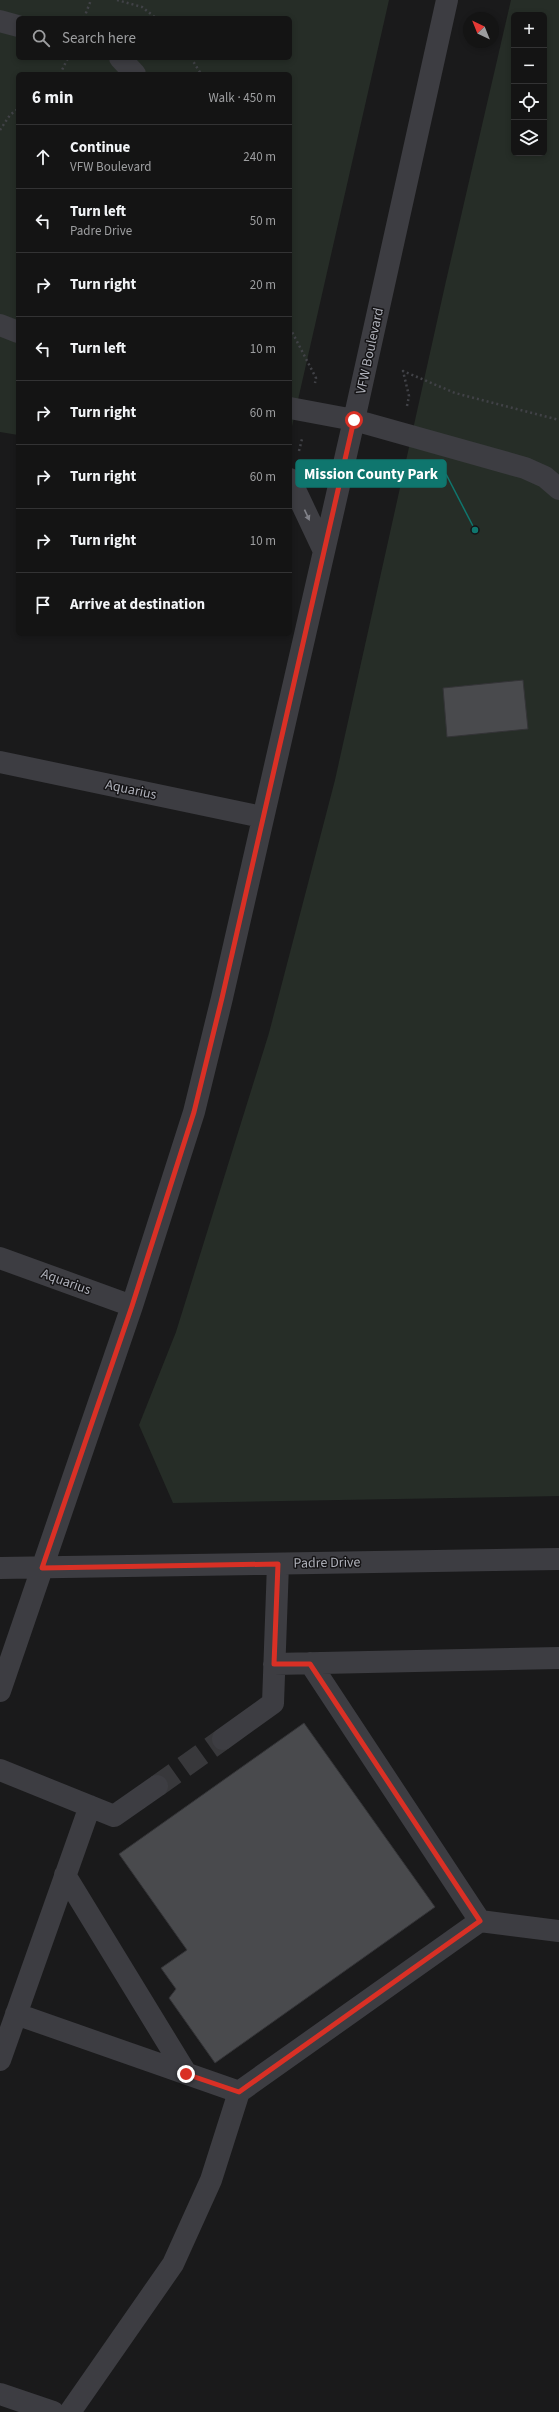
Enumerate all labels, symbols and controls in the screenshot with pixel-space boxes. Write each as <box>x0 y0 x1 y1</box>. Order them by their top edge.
north arrow <box>463 12 499 48</box>
map controls <box>511 12 547 156</box>
button: + <box>511 12 547 48</box>
search box <box>16 16 292 60</box>
icon: search <box>30 27 52 49</box>
text: Search here <box>62 28 136 49</box>
button: − <box>511 48 547 84</box>
button: locate <box>511 84 547 120</box>
text: 6 min <box>32 86 73 110</box>
text: Walk · 450 m <box>208 89 276 107</box>
button: layers <box>511 120 547 156</box>
text: Continue <box>70 137 130 158</box>
icon: ahead <box>32 146 54 168</box>
text: 240 m <box>243 148 276 166</box>
text: VFW Boulevard <box>70 158 152 176</box>
text: Turn left <box>70 201 126 222</box>
icon: left <box>32 210 54 232</box>
text: 50 m <box>250 212 276 230</box>
text: Padre Drive <box>70 222 132 240</box>
icon: right <box>32 274 54 296</box>
text: Turn right <box>70 274 136 295</box>
text: 20 m <box>250 276 276 294</box>
street label: VFW Boulevard <box>351 306 389 396</box>
icon: left <box>32 338 54 360</box>
text: Turn left <box>70 338 126 359</box>
text: 10 m <box>250 340 276 358</box>
icon: right <box>32 402 54 424</box>
text: Turn right <box>70 402 136 423</box>
text: 60 m <box>250 404 276 422</box>
route start <box>345 411 363 429</box>
callout: Mission County Park <box>296 460 446 487</box>
text: Mission County Park <box>304 464 439 485</box>
icon: right <box>32 466 54 488</box>
text: Turn right <box>70 466 136 487</box>
text: 60 m <box>250 468 276 486</box>
one-way arrow <box>304 509 310 520</box>
icon: right <box>32 530 54 552</box>
text: Turn right <box>70 530 136 551</box>
text: 10 m <box>250 532 276 550</box>
icon: arrive <box>32 594 54 616</box>
text: Arrive at destination <box>70 594 205 615</box>
street label: Aquarius <box>104 775 159 805</box>
street label: Aquarius <box>38 1264 94 1300</box>
street label: Padre Drive <box>293 1552 361 1574</box>
route end <box>177 2065 195 2083</box>

